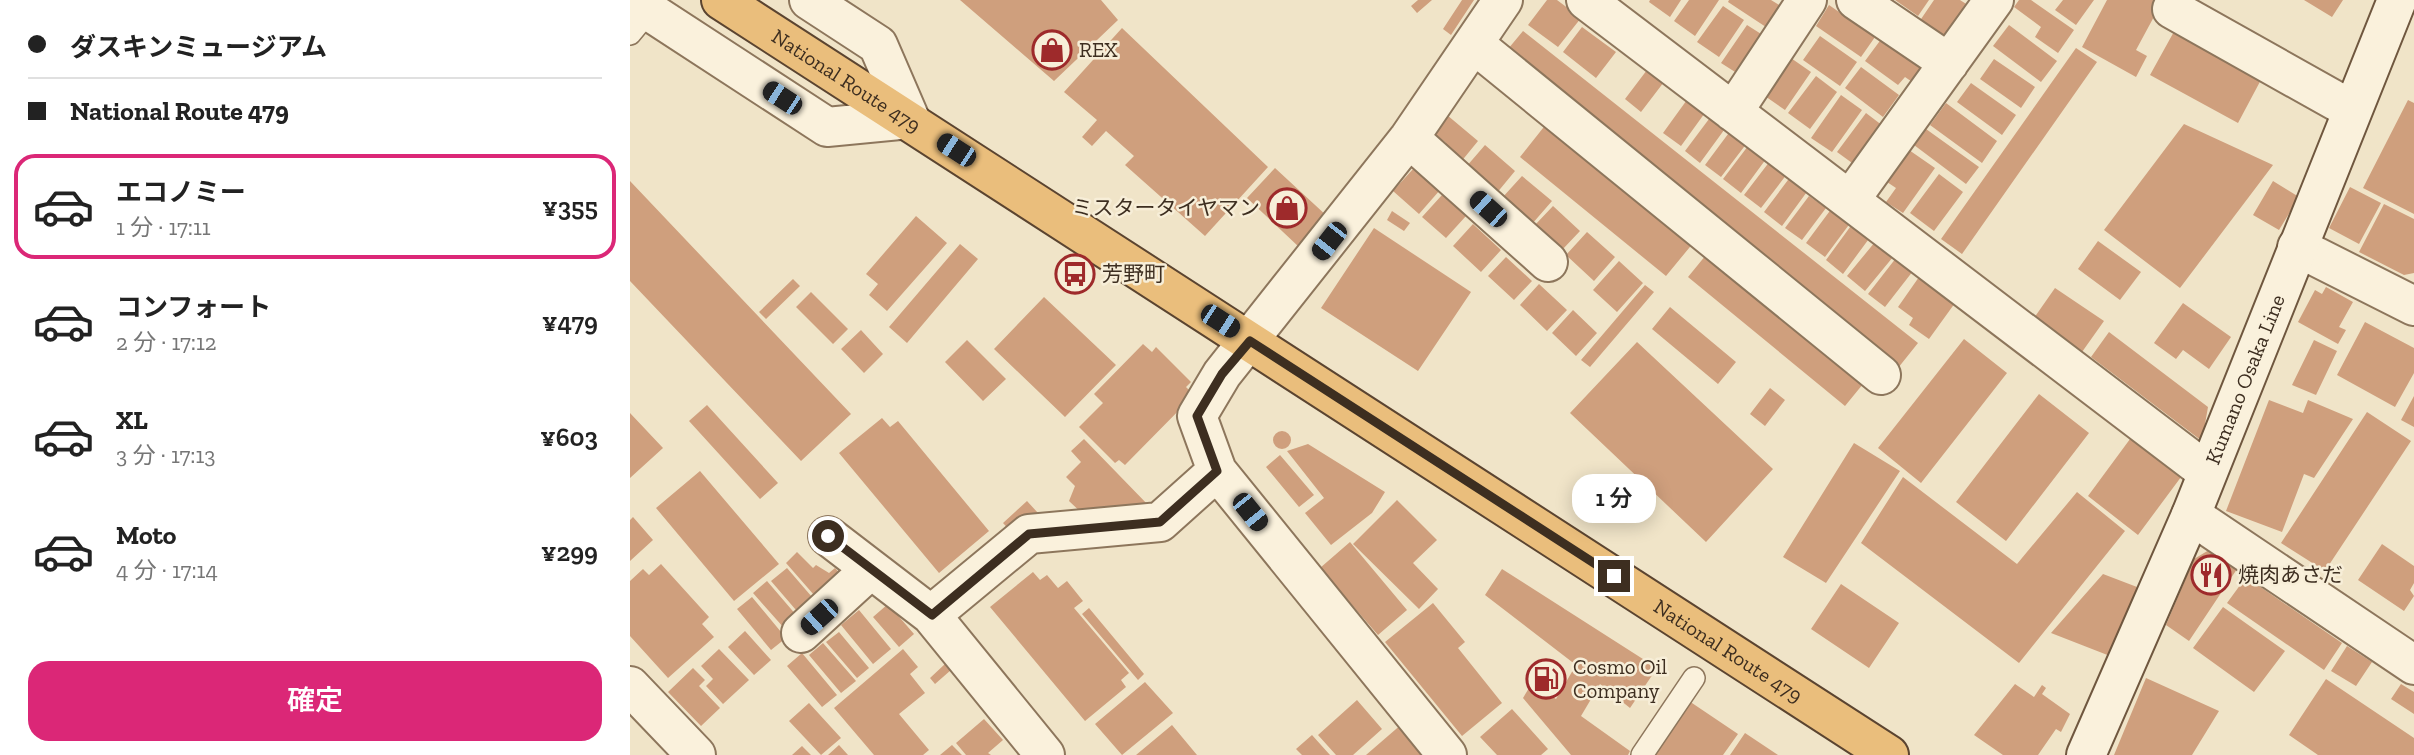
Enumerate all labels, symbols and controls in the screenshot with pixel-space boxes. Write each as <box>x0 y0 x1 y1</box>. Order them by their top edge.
street label: National Route 479 <box>767 23 925 138</box>
shop icon: REX <box>1031 29 1073 71</box>
text: ダスキンミュージアム <box>70 31 327 63</box>
place label: REX <box>1079 37 1118 62</box>
car <box>759 78 806 118</box>
text: National Route 479 <box>70 95 289 127</box>
car <box>933 130 980 170</box>
icon: car <box>32 175 95 238</box>
text: エコノミー <box>116 176 246 208</box>
shop icon: ミスタータイヤマン <box>1266 187 1308 229</box>
car <box>1466 187 1511 231</box>
text: ¥355 <box>542 191 598 223</box>
place label: ミスタータイヤマン <box>1072 195 1260 220</box>
text: 1 分 · 17:11 <box>116 213 211 241</box>
car <box>1308 218 1351 264</box>
bus stop icon: 芳野町 <box>1054 253 1096 295</box>
place label: 芳野町 <box>1102 261 1165 286</box>
icon: car <box>32 290 95 353</box>
text: コンフォート <box>116 291 271 323</box>
street label: Kumano Osaka Line <box>2200 291 2290 468</box>
car <box>1197 301 1244 341</box>
text: ¥479 <box>542 306 598 338</box>
text: 2 分 · 17:12 <box>116 328 217 356</box>
text: XL <box>116 404 148 436</box>
icon: car <box>32 405 95 468</box>
text: ¥603 <box>540 421 598 453</box>
text: 3 分 · 17:13 <box>116 441 216 469</box>
callout: 1 分 <box>1572 475 1656 524</box>
text: 1 分 <box>1596 484 1632 512</box>
car <box>1229 489 1272 535</box>
text: Moto <box>116 519 176 551</box>
icon: car <box>32 520 95 583</box>
route start <box>812 520 844 552</box>
text: ¥299 <box>541 536 598 568</box>
restaurant icon: 焼肉あさだ <box>2190 554 2232 596</box>
text: 4 分 · 17:14 <box>116 556 218 584</box>
route end <box>1598 560 1630 592</box>
place label: 焼肉あさだ <box>2238 562 2343 587</box>
street label: National Route 479 <box>1649 593 1807 708</box>
car <box>797 595 842 639</box>
place label: Cosmo Oil Company <box>1573 654 1667 703</box>
fuel station icon: Cosmo Oil Company <box>1525 658 1567 700</box>
button: 確定 <box>28 661 602 741</box>

